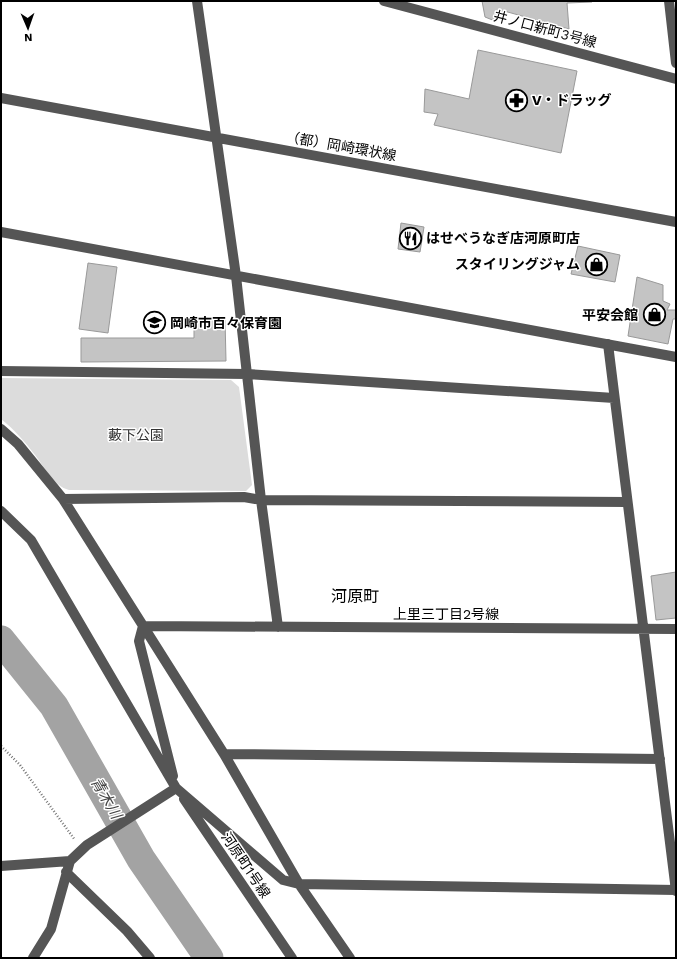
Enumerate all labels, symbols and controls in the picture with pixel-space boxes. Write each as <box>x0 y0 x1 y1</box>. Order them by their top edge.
north arrow <box>8 8 48 48</box>
street label: 井ノ口新町3号線 <box>492 8 598 50</box>
text: N <box>24 31 33 44</box>
pharmacy icon: V・ドラッグ <box>504 87 530 113</box>
place label: V・ドラッグ <box>532 92 612 108</box>
street label: （都）岡崎環状線 <box>284 128 398 164</box>
restaurant icon: はせべうなぎ店河原町店 <box>398 225 424 251</box>
place label: はせべうなぎ店河原町店 <box>426 230 580 246</box>
shop icon: スタイリングジャム <box>583 251 609 277</box>
place label: スタイリングジャム <box>455 256 580 272</box>
shop icon: 平安会館 <box>641 302 667 328</box>
place label: 平安会館 <box>582 307 638 323</box>
school or university icon: 岡崎市百々保育園 <box>141 310 167 336</box>
place label: 岡崎市百々保育園 <box>170 315 282 331</box>
park label: 藪下公園 <box>108 427 164 443</box>
district label: 河原町 <box>331 587 379 606</box>
street label: 上里三丁目2号線 <box>393 606 499 622</box>
water label: 青木川 <box>87 774 126 824</box>
street label: 河原町1号線 <box>218 829 274 901</box>

